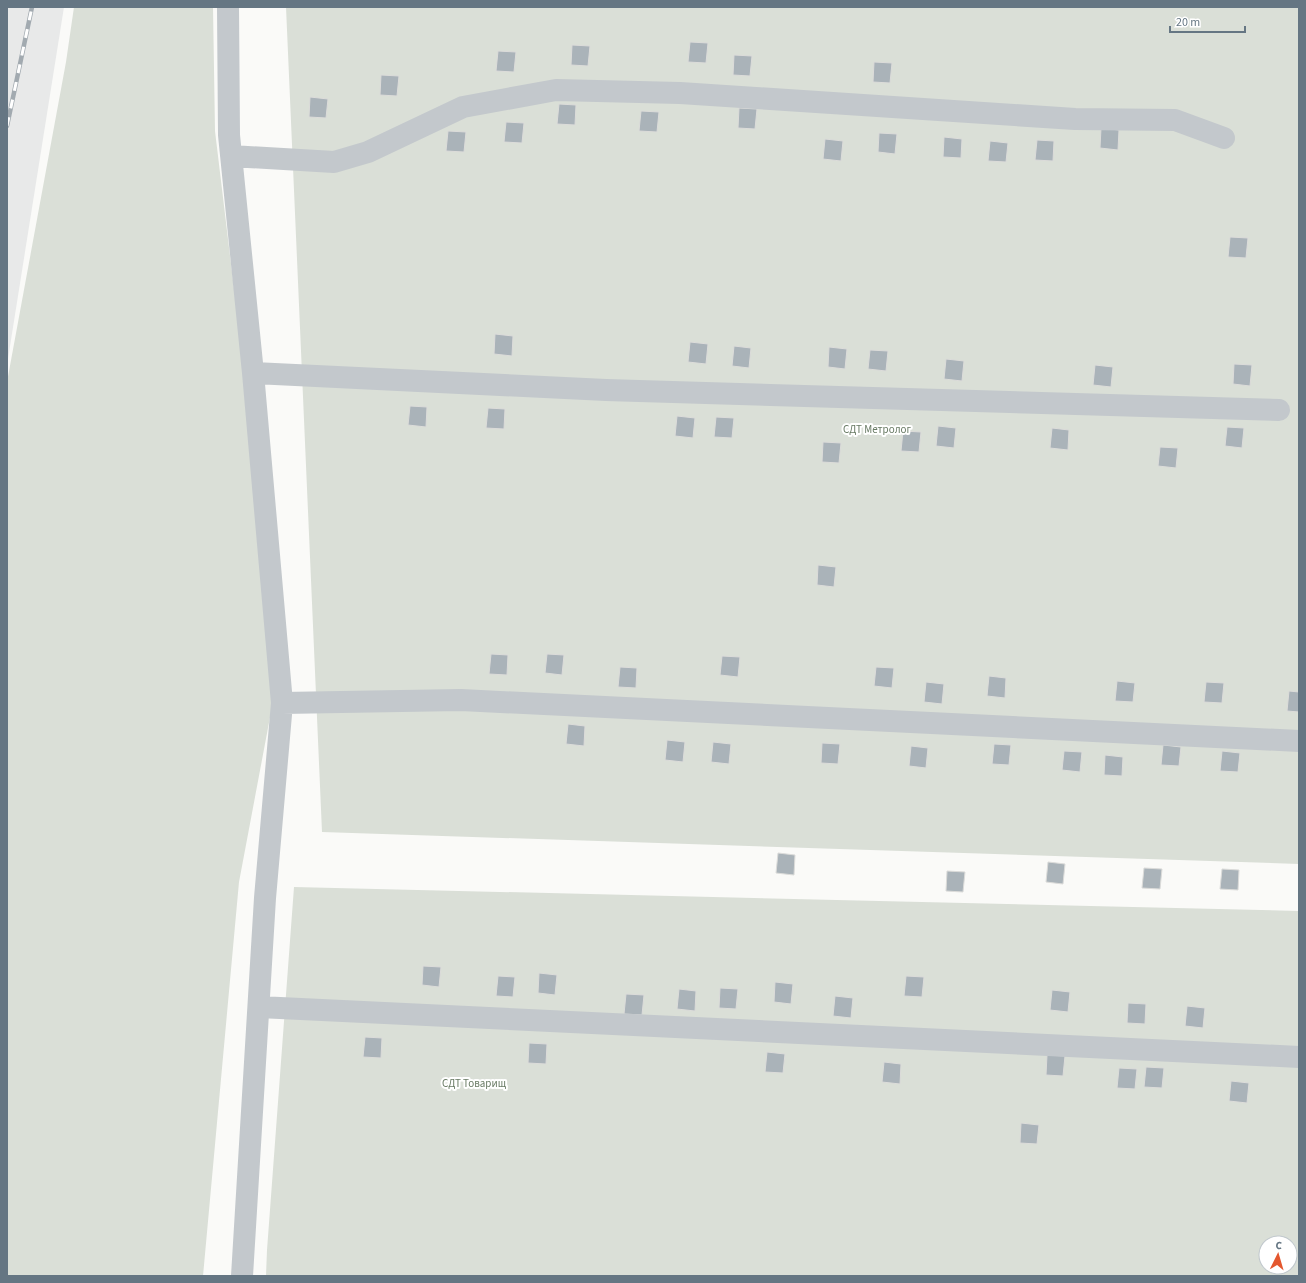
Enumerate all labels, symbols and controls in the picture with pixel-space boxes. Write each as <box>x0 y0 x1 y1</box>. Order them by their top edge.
scale bar <box>1170 8 1245 34</box>
text: 20 m <box>1176 14 1200 31</box>
park label: СДТ Метролог <box>843 422 911 437</box>
park label: СДТ Товарищ <box>442 1076 507 1091</box>
north arrow <box>1258 1235 1298 1275</box>
text: С <box>1275 1238 1283 1253</box>

